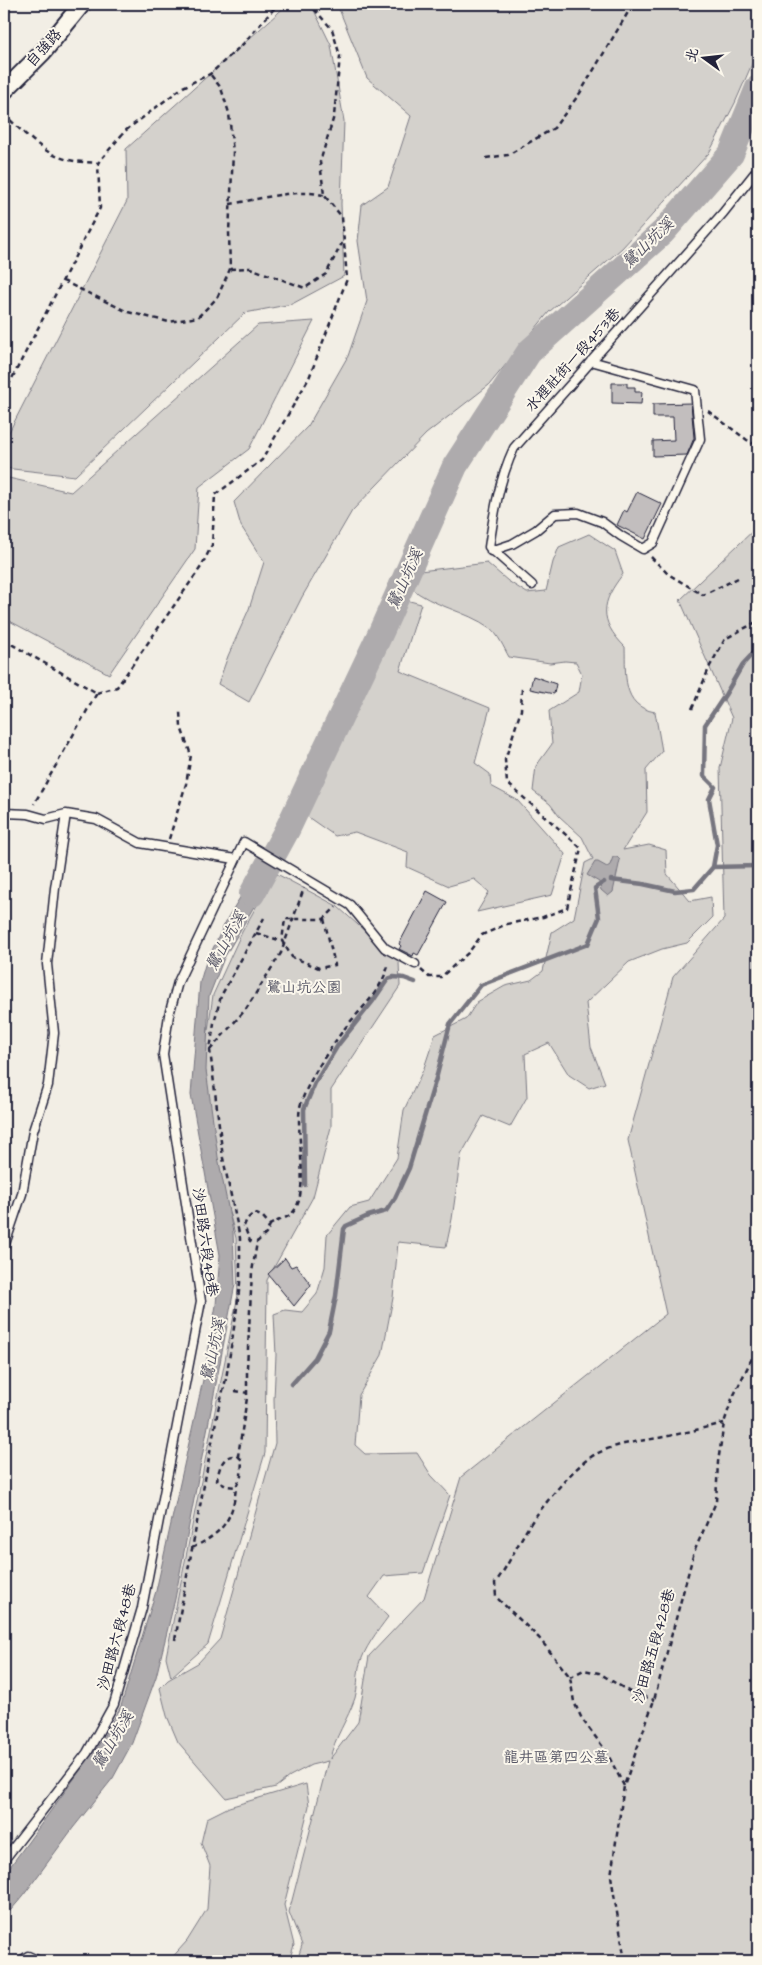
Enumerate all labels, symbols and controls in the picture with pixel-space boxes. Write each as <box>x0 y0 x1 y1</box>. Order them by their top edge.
street label: 自強路 <box>21 24 67 72</box>
north arrow <box>680 32 730 82</box>
text: 北 <box>681 46 704 64</box>
water label: 鷺山坑溪 <box>617 212 679 273</box>
street label: 水裡社街一段453巷 <box>521 303 625 417</box>
water label: 鷺山坑溪 <box>382 544 428 613</box>
water label: 鷺山坑溪 <box>201 907 252 974</box>
park label: 鷺山坑公園 <box>266 977 342 998</box>
street label: 沙田路六段48巷 <box>187 1186 223 1298</box>
water label: 鷺山坑溪 <box>196 1315 231 1384</box>
street label: 沙田路六段48巷 <box>93 1581 141 1693</box>
street label: 沙田路五段428巷 <box>628 1586 680 1706</box>
water label: 鷺山坑溪 <box>87 1706 139 1773</box>
park label: 龍井區第四公墓 <box>503 1747 609 1768</box>

